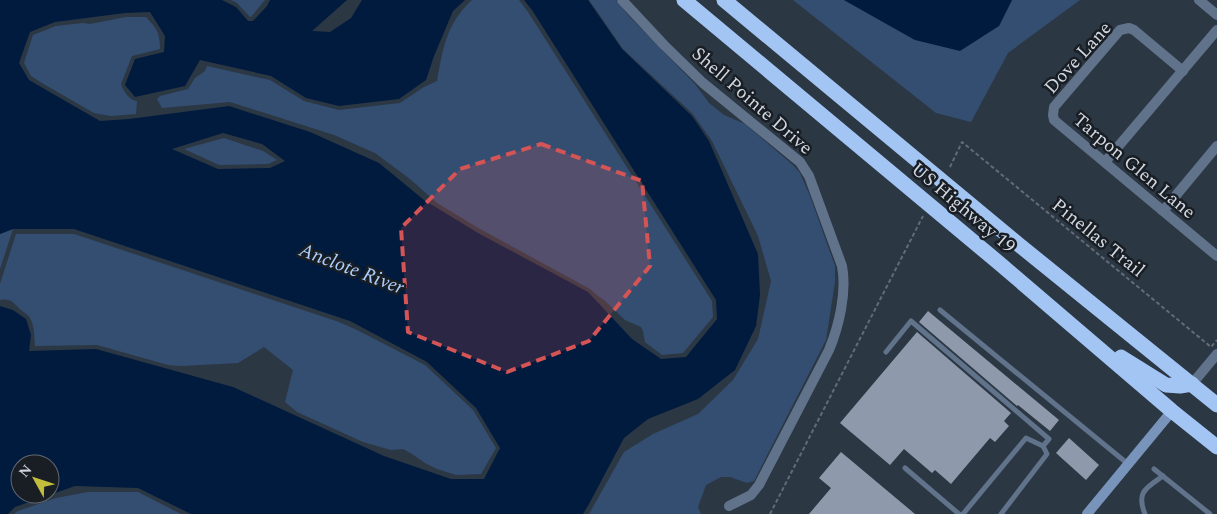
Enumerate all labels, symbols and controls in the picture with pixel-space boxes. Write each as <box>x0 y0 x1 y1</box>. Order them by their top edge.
street label: Dove Lane <box>1037 15 1119 101</box>
street label: Shell Pointe Drive <box>685 40 819 162</box>
street label: Tarpon Glen Lane <box>1066 106 1202 226</box>
street label: US Highway 19 <box>904 156 1022 261</box>
street label: Pinellas Trail <box>1045 191 1151 285</box>
water label: Anclote River <box>294 235 410 303</box>
north arrow <box>10 454 60 504</box>
text: N <box>14 460 37 482</box>

